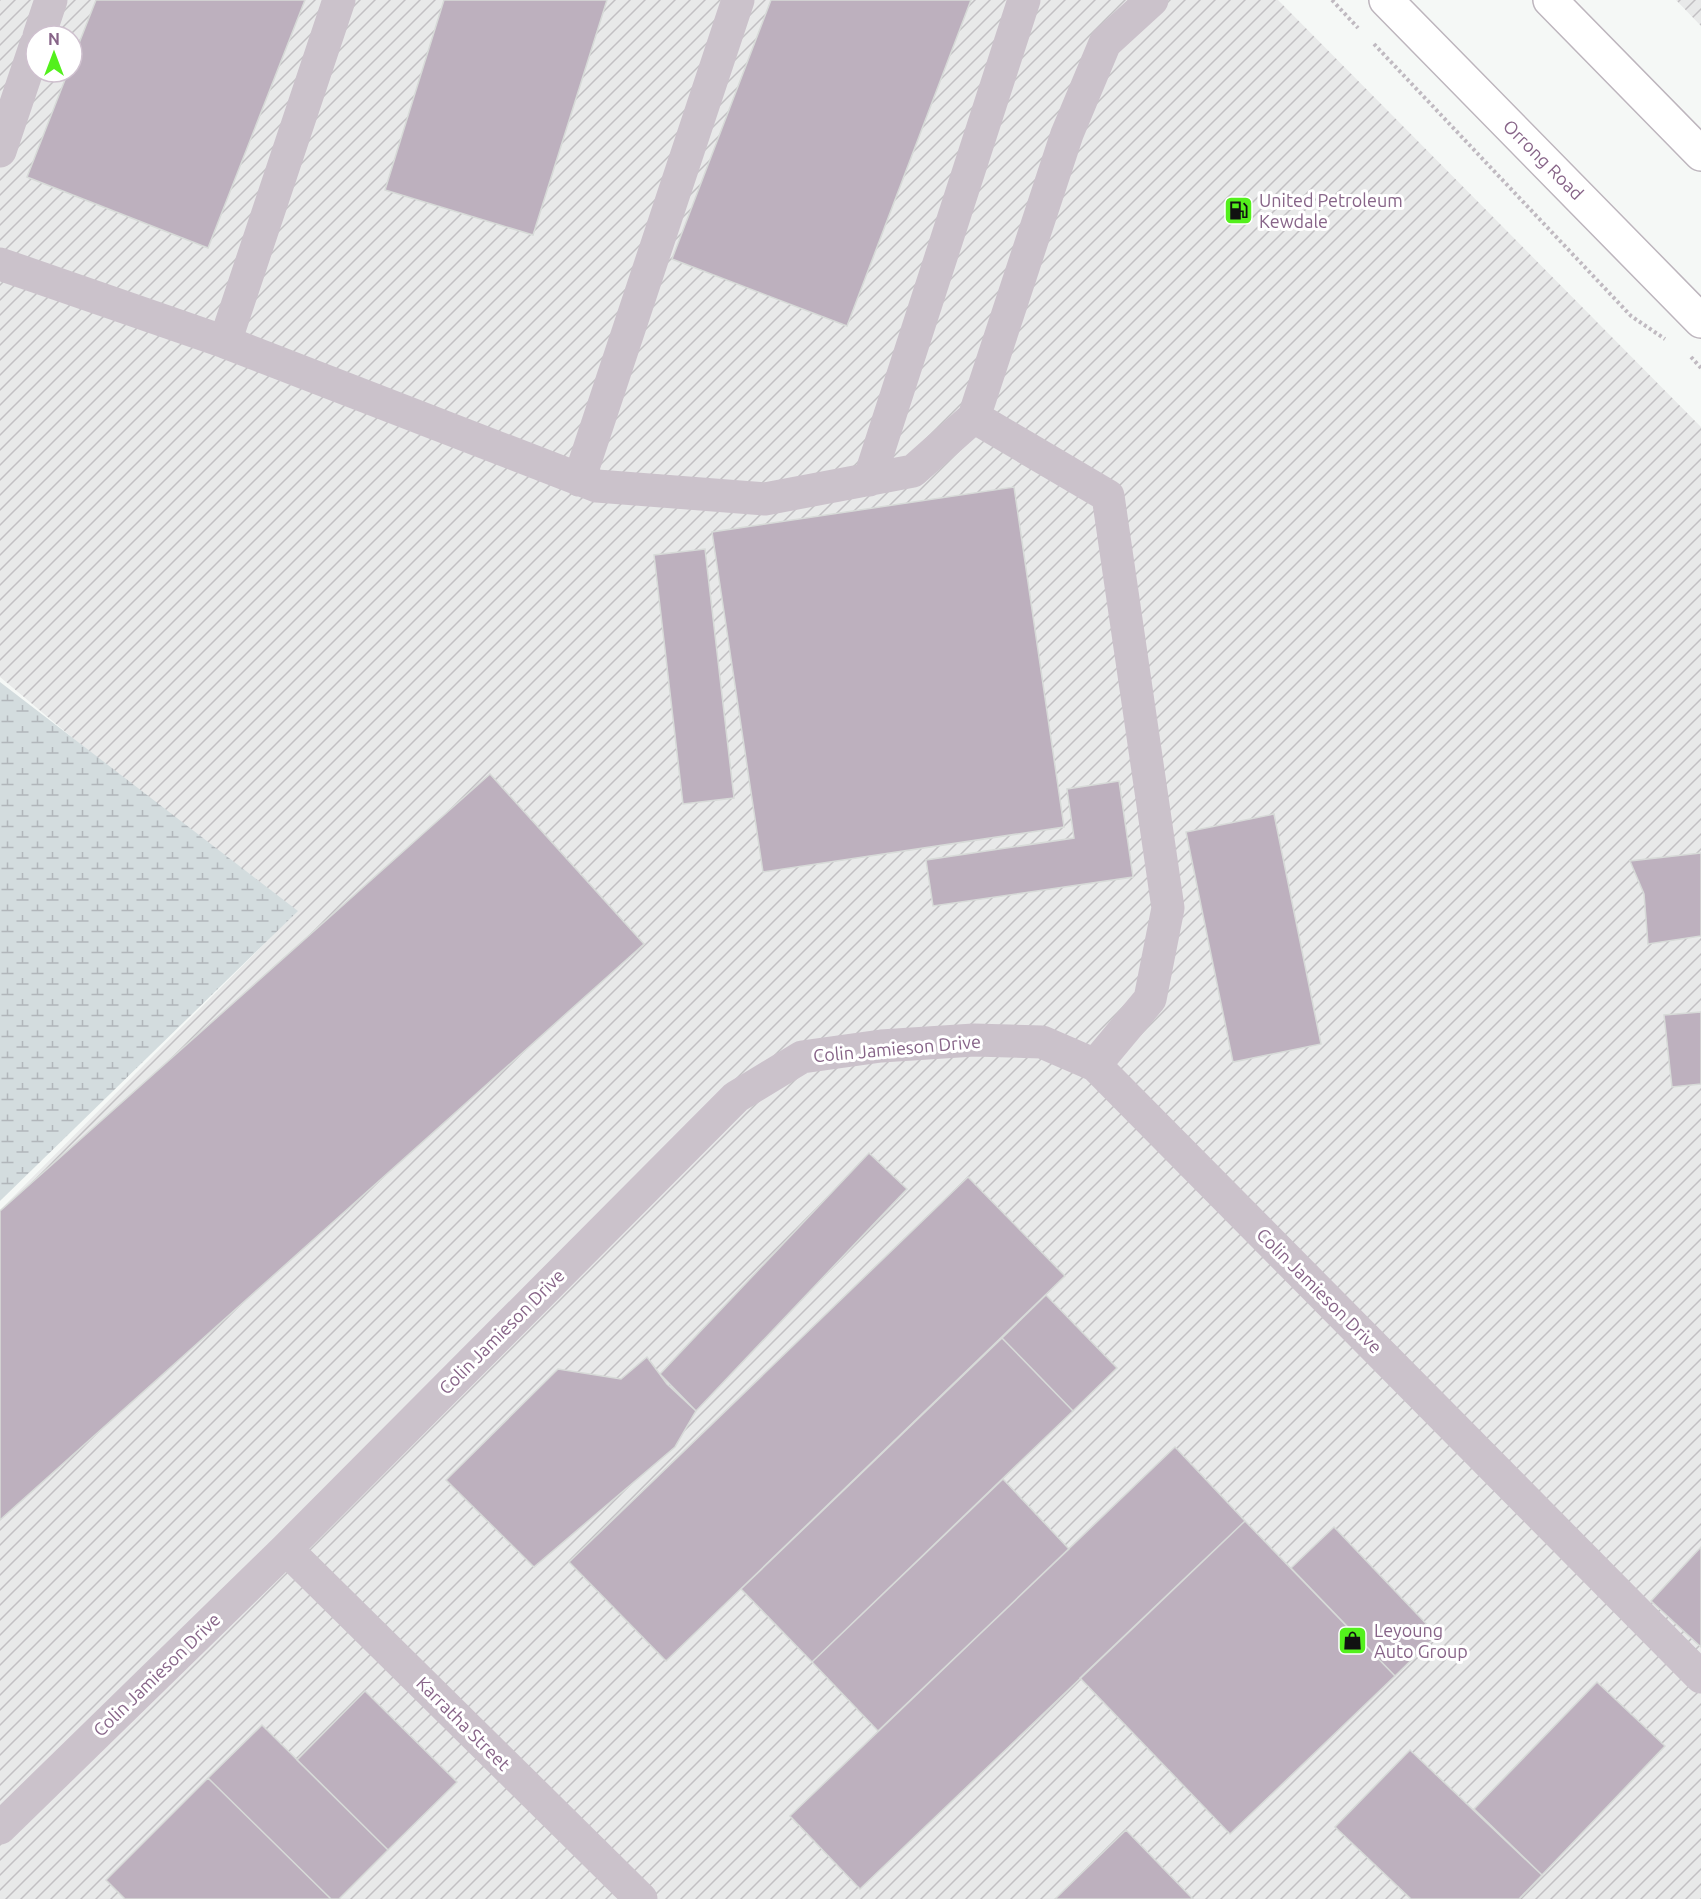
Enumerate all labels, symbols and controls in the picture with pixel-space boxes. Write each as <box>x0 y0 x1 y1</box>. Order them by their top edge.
north arrow <box>24 24 84 84</box>
text: N <box>48 30 60 48</box>
street label: Orrong Road <box>1500 115 1588 203</box>
place label: United Petroleum Kewdale <box>1259 190 1403 231</box>
fuel station icon: United Petroleum Kewdale <box>1222 195 1254 227</box>
street label: Colin Jamieson Drive <box>812 1031 982 1065</box>
street label: Colin Jamieson Drive <box>1253 1224 1386 1357</box>
street label: Colin Jamieson Drive <box>435 1265 568 1398</box>
street label: Colin Jamieson Drive <box>89 1609 224 1740</box>
place label: Leyoung Auto Group <box>1374 1620 1468 1661</box>
shop icon: Leyoung Auto Group <box>1337 1625 1369 1657</box>
street label: Karratha Street <box>413 1672 515 1774</box>

